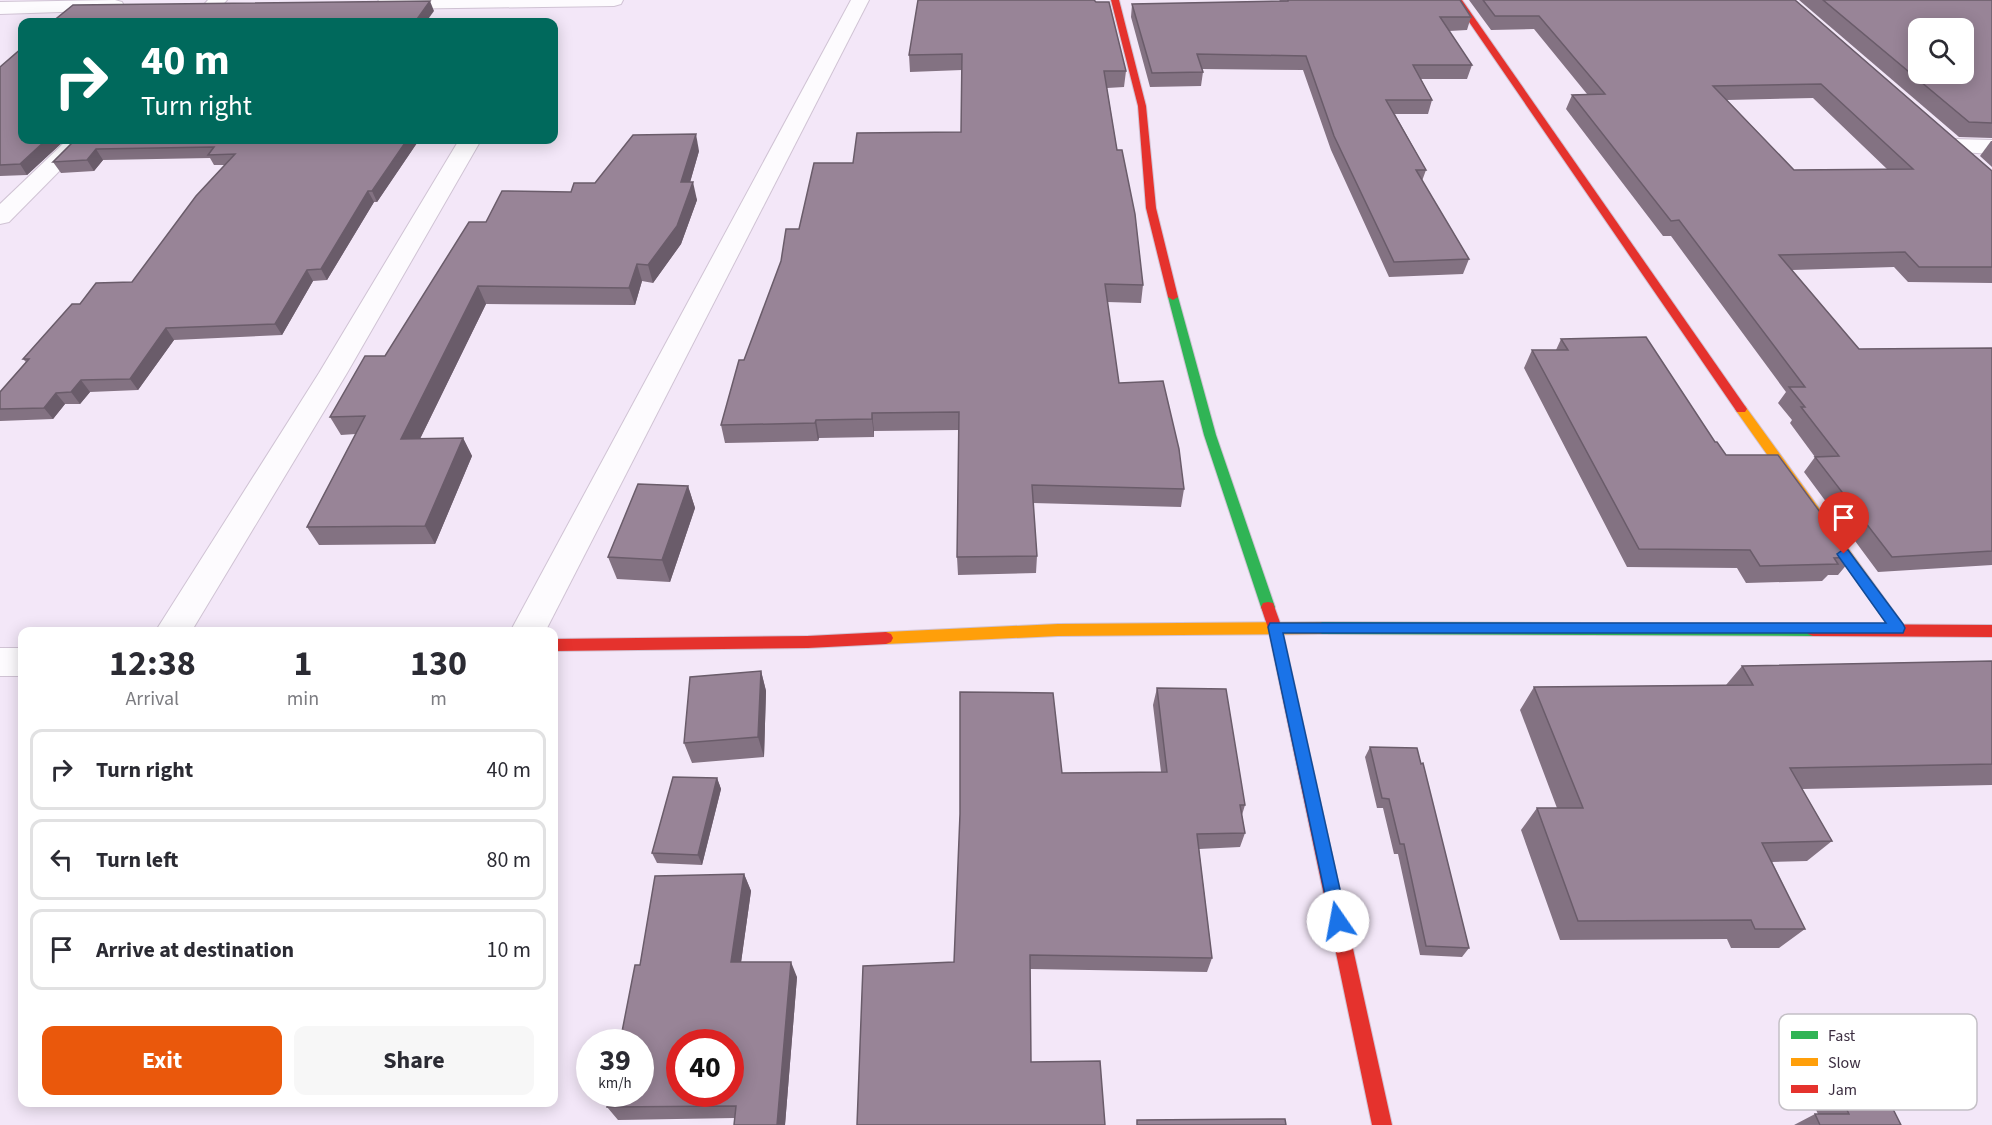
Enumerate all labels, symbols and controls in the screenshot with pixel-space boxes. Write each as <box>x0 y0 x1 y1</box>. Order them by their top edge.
map controls <box>1908 18 1974 84</box>
button: search <box>1908 18 1974 84</box>
text: 40 m <box>141 31 230 91</box>
icon: right <box>42 42 120 120</box>
text: Turn right <box>141 87 252 126</box>
pin <box>1818 492 1869 554</box>
icon: arrive <box>1827 501 1860 534</box>
text: 12:38 <box>109 638 196 689</box>
text: 1 <box>293 638 312 689</box>
text: 130 <box>410 638 467 689</box>
text: Arrival <box>125 685 179 713</box>
text: min <box>287 685 319 713</box>
text: m <box>430 685 447 713</box>
icon: right <box>45 753 78 786</box>
text: Turn right <box>96 754 193 786</box>
text: 40 m <box>486 754 531 786</box>
icon: left <box>45 843 78 876</box>
text: Turn left <box>96 844 178 876</box>
text: 80 m <box>486 844 531 876</box>
position arrow <box>1306 889 1370 953</box>
icon: arrive <box>45 933 78 966</box>
text: Arrive at destination <box>96 934 294 966</box>
text: 10 m <box>486 934 531 966</box>
legend <box>1779 1014 1977 1110</box>
text: Fast <box>1828 1025 1856 1047</box>
button: Exit <box>42 1026 282 1095</box>
button: Share <box>294 1026 534 1095</box>
speed limit sign: 40 <box>666 1029 744 1107</box>
text: 39 <box>599 1039 631 1082</box>
text: Slow <box>1828 1052 1861 1074</box>
text: km/h <box>598 1073 632 1094</box>
text: Jam <box>1828 1079 1857 1101</box>

